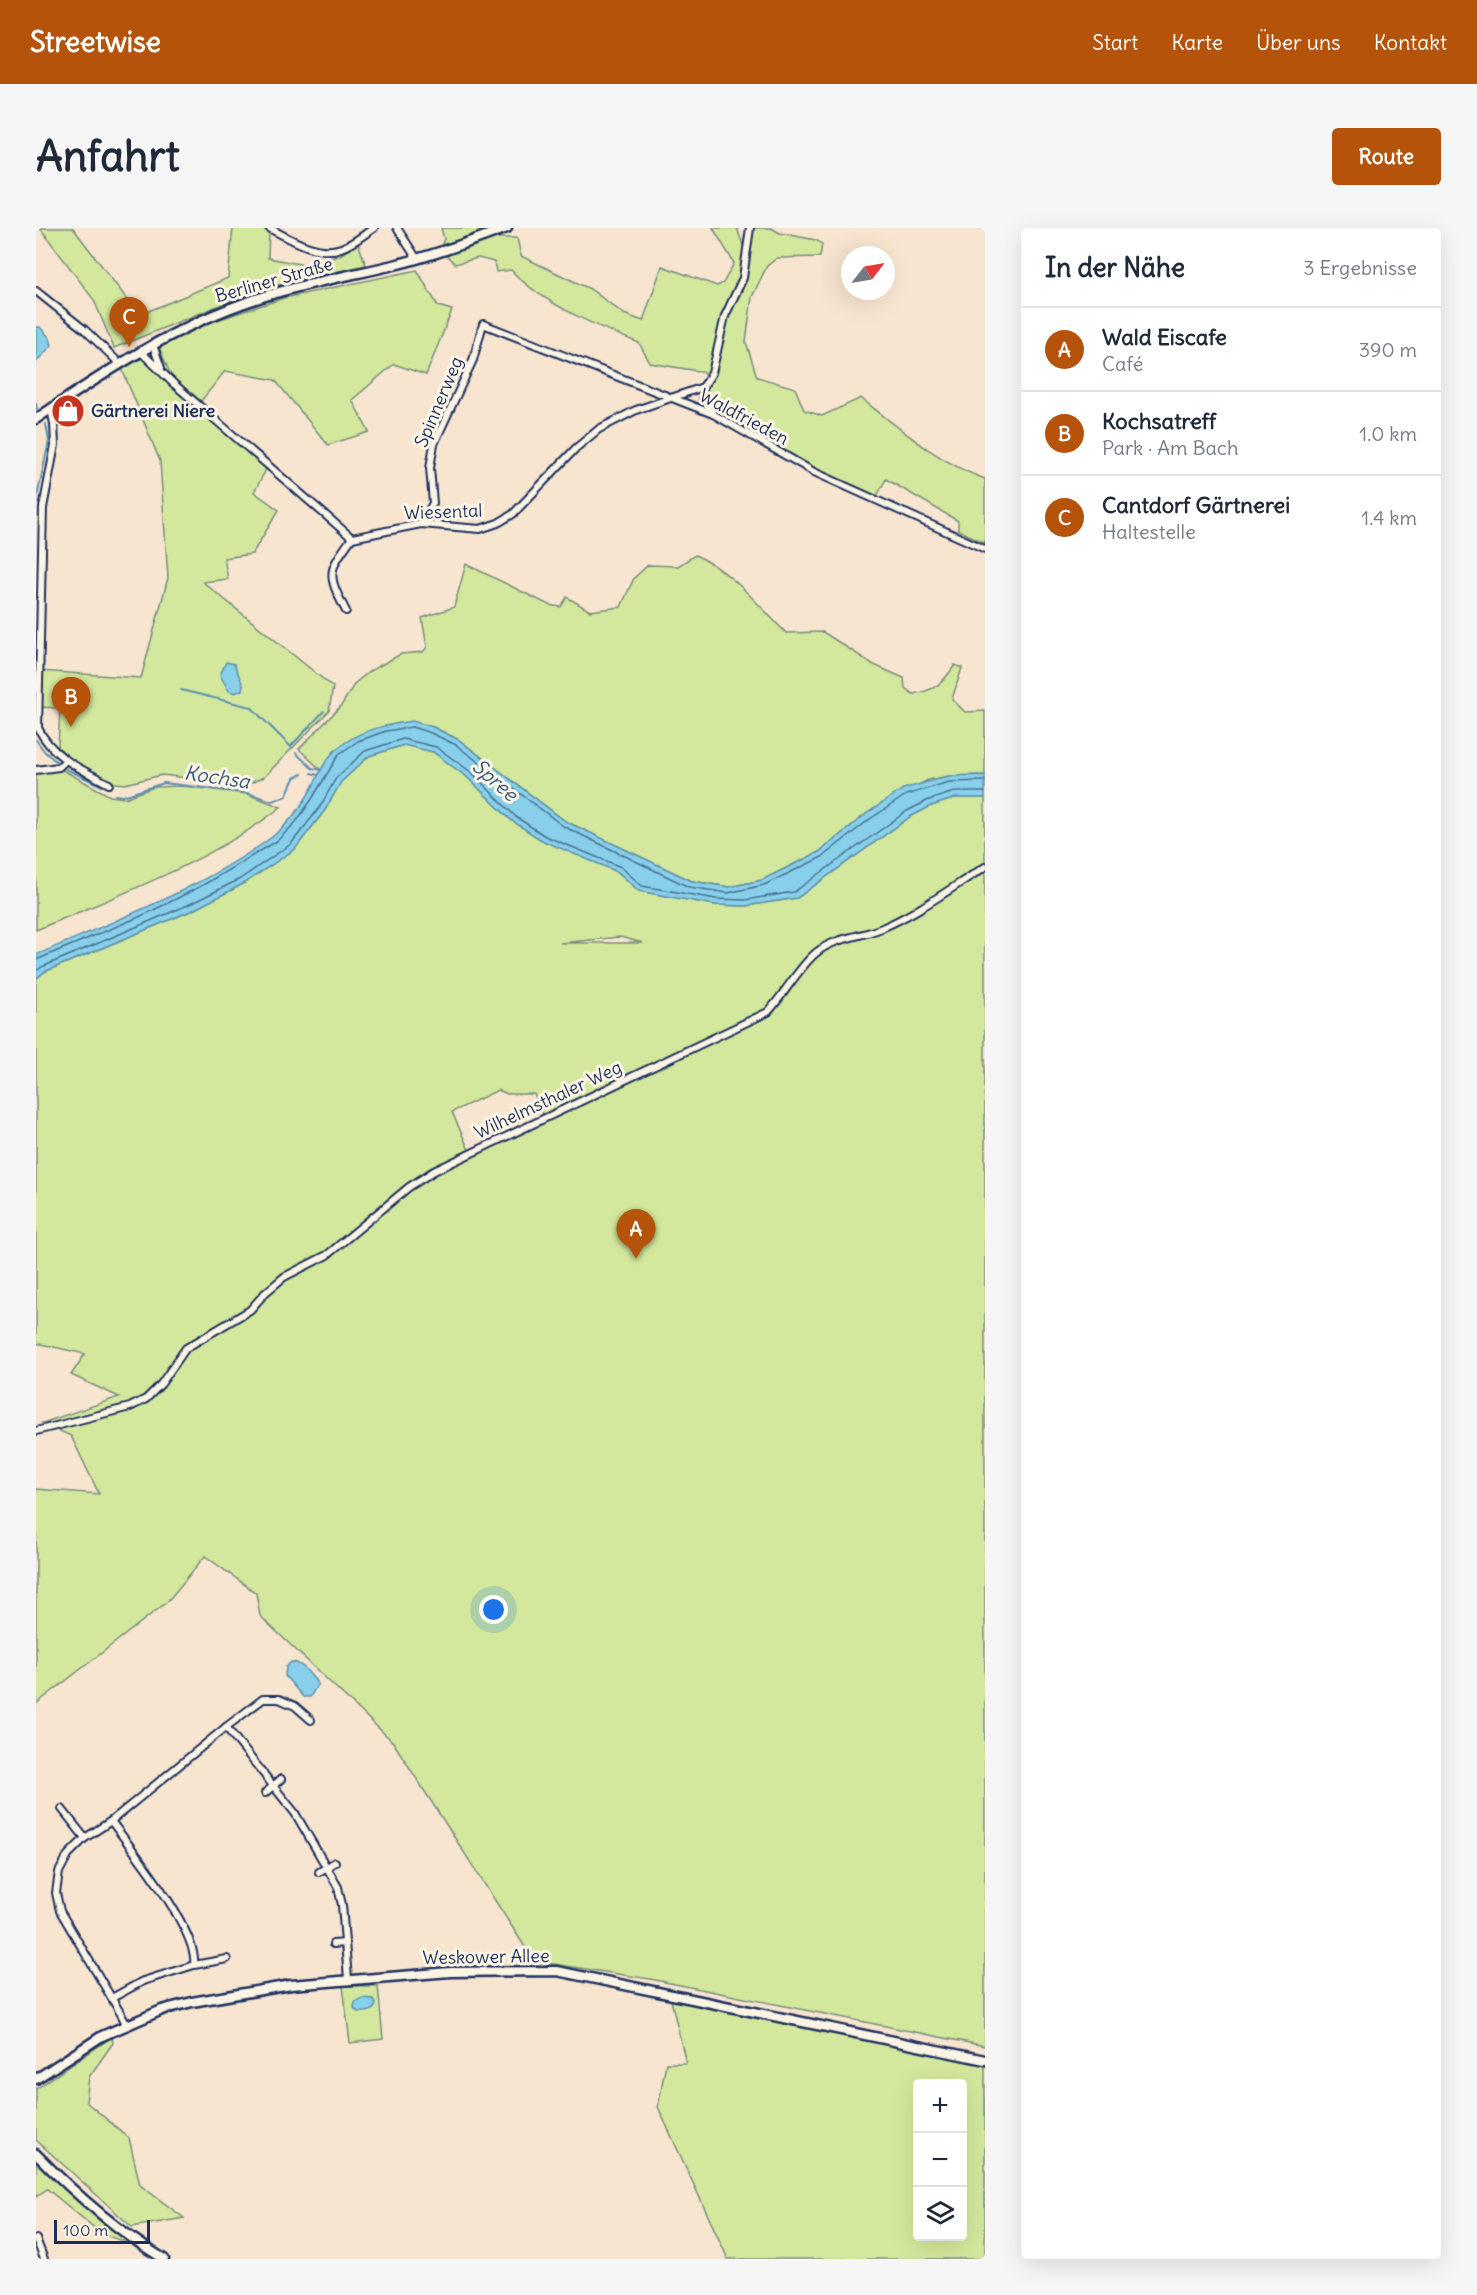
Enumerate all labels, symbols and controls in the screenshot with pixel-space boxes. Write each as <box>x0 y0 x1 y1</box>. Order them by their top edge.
text: Streetwise <box>30 24 161 60</box>
text: Start <box>1092 29 1138 56</box>
text: Karte <box>1171 29 1223 56</box>
text: Über uns <box>1256 29 1341 56</box>
text: Kontakt <box>1374 29 1447 56</box>
button: Route <box>1332 128 1441 185</box>
text: Anfahrt <box>36 130 180 182</box>
north arrow <box>841 246 895 300</box>
text: In der Nähe <box>1045 251 1185 284</box>
street label: Berliner Straße <box>212 252 335 307</box>
text: 3 Ergebnisse <box>1303 255 1417 280</box>
pin: C <box>110 298 148 347</box>
text: Wald Eiscafe <box>1102 323 1227 351</box>
text: A <box>1058 337 1071 362</box>
text: 390 m <box>1359 337 1417 362</box>
text: Café <box>1102 351 1143 376</box>
street label: Spinnerweg <box>409 353 468 451</box>
street label: Waldfrieden <box>695 383 793 450</box>
shop icon: Gärtnerei Niere <box>50 393 86 429</box>
place label: Gärtnerei Niere <box>91 399 216 422</box>
text: Kochsatreff <box>1102 407 1216 435</box>
text: B <box>1058 421 1071 446</box>
text: 1.0 km <box>1359 421 1417 446</box>
text: Park · Am Bach <box>1102 435 1239 460</box>
text: Cantdorf Gärtnerei <box>1102 491 1290 519</box>
street label: Wiesental <box>403 499 483 524</box>
text: C <box>1058 505 1071 530</box>
text: 1.4 km <box>1361 505 1417 530</box>
text: Haltestelle <box>1102 519 1196 544</box>
pin: B <box>51 678 90 727</box>
water label: Spree <box>468 753 524 807</box>
water label: Kochsa <box>183 760 253 794</box>
street label: Wilhelmsthaler Weg <box>470 1055 625 1144</box>
pin: A <box>616 1210 656 1259</box>
your location <box>479 1595 508 1624</box>
street label: Weskower Allee <box>422 1944 550 1969</box>
map controls <box>913 2079 967 2241</box>
button: + <box>913 2079 967 2133</box>
button: − <box>913 2133 967 2187</box>
button: layers <box>913 2187 967 2241</box>
scale bar <box>54 2217 150 2244</box>
text: 100 m <box>63 2220 108 2240</box>

